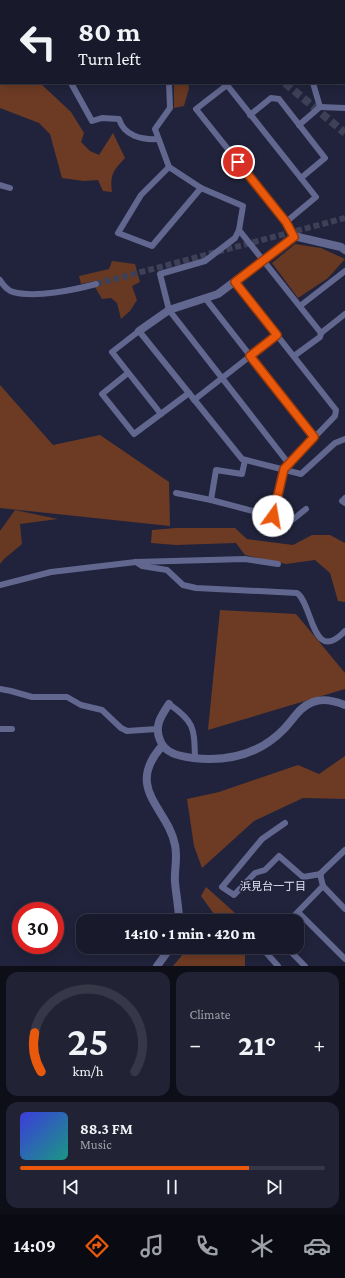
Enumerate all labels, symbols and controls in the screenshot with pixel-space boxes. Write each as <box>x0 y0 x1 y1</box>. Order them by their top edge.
icon: left <box>12 16 64 68</box>
text: 80 m <box>78 16 140 47</box>
text: Turn left <box>78 49 141 69</box>
pin <box>221 145 255 179</box>
icon: arrive <box>227 151 249 173</box>
position arrow <box>252 495 294 537</box>
district label: 浜見台一丁目 <box>240 880 306 892</box>
speed limit sign: 30 <box>12 902 64 954</box>
text: 14:10 · 1 min · 420 m <box>125 926 255 942</box>
text: Climate <box>190 1007 230 1022</box>
text: 25 <box>67 1018 109 1064</box>
text: 21° <box>238 1028 277 1061</box>
text: − <box>190 1032 201 1057</box>
text: + <box>313 1032 325 1057</box>
text: km/h <box>72 1063 103 1079</box>
text: 88.3 FM <box>80 1121 133 1137</box>
text: Music <box>80 1137 112 1152</box>
icon: previous <box>60 1176 82 1198</box>
icon: pause <box>161 1176 183 1198</box>
icon: next <box>263 1176 285 1198</box>
icon: directions <box>83 1232 111 1260</box>
icon: music <box>138 1232 166 1260</box>
icon: phone <box>193 1232 221 1260</box>
icon: climate <box>248 1232 276 1260</box>
icon: car <box>303 1232 331 1260</box>
text: 14:09 <box>14 1236 56 1256</box>

